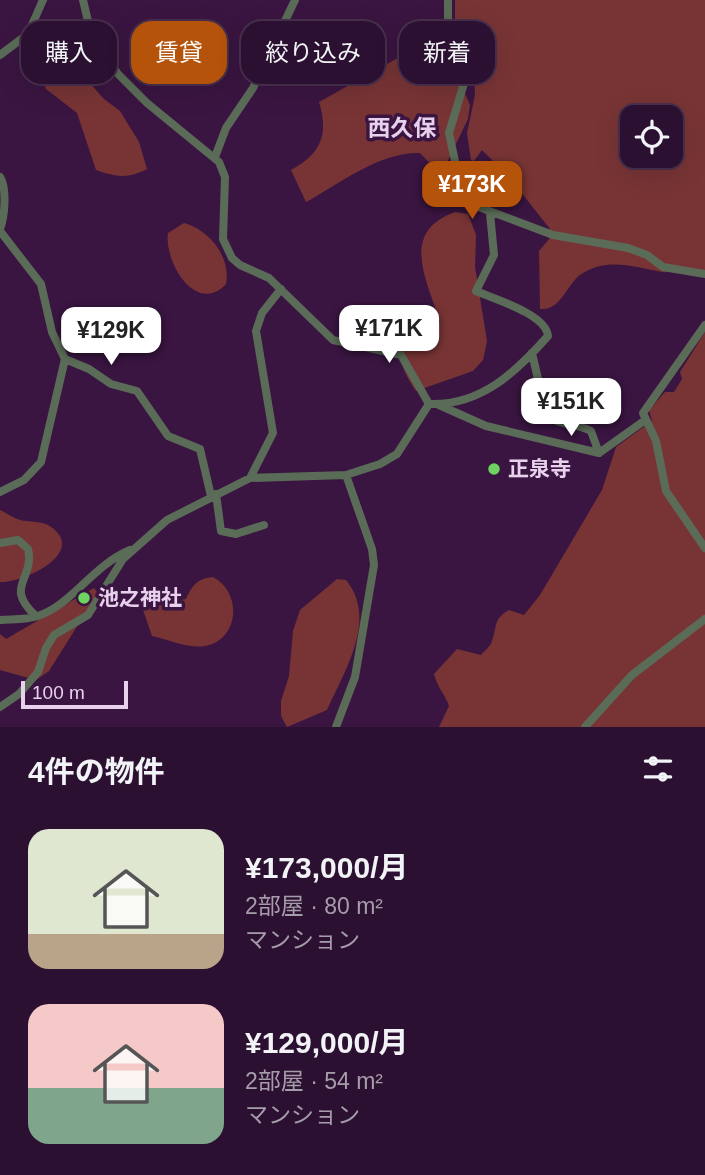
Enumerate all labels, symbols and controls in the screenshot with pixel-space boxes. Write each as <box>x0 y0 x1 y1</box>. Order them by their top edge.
chip: 購入 <box>21 21 117 84</box>
chip: 賃貸 <box>131 21 227 84</box>
chip: 絞り込み <box>241 21 385 84</box>
chip: 新着 <box>399 21 495 84</box>
map controls <box>620 105 683 168</box>
button: locate <box>620 105 683 168</box>
district label: 西久保 <box>368 115 437 141</box>
pin: ¥173K <box>423 162 521 221</box>
text: ¥173K <box>438 171 506 197</box>
pin: ¥171K <box>340 306 438 365</box>
pin: ¥129K <box>62 308 160 367</box>
text: ¥171K <box>355 315 423 341</box>
text: ¥129K <box>77 317 145 343</box>
pin: ¥151K <box>522 378 620 438</box>
text: ¥151K <box>537 388 605 414</box>
place label: 正泉寺 <box>508 457 571 480</box>
marker: 正泉寺 <box>486 461 502 477</box>
place label: 池之神社 <box>98 586 182 609</box>
marker: 池之神社 <box>76 590 92 606</box>
scale bar <box>21 678 128 710</box>
text: 100 m <box>32 682 85 703</box>
icon: filters <box>639 750 677 788</box>
text: 4件の物件 <box>28 755 165 788</box>
text: ¥173,000/月 <box>245 851 408 884</box>
icon: home <box>84 857 168 941</box>
text: 2部屋 · 80 m² <box>245 893 383 919</box>
text: マンション <box>245 927 360 953</box>
text: ¥129,000/月 <box>245 1026 408 1059</box>
icon: home <box>84 1032 168 1116</box>
text: 2部屋 · 54 m² <box>245 1068 383 1094</box>
text: マンション <box>245 1102 360 1128</box>

